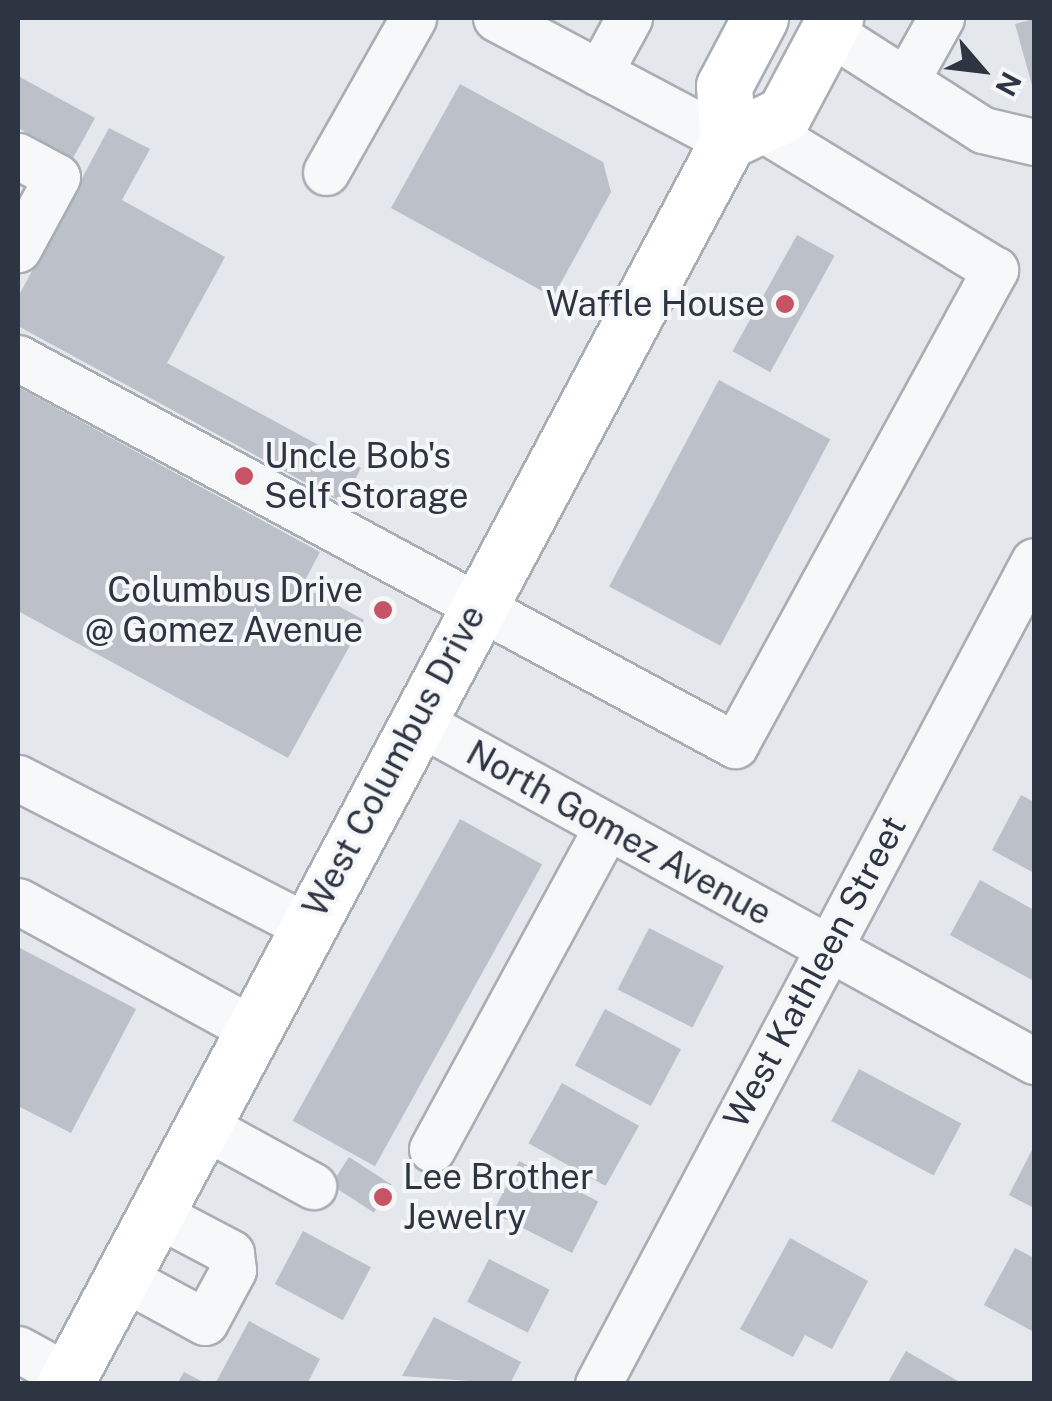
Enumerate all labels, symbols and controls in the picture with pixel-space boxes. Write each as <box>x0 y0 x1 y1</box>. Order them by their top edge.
north arrow <box>932 20 1032 120</box>
text: N <box>989 67 1029 102</box>
place label: Waffle House <box>546 283 765 325</box>
marker: Waffle House <box>774 293 796 315</box>
place label: Uncle Bob's Self Storage <box>264 435 469 517</box>
marker: Uncle Bob's Self Storage <box>233 465 255 487</box>
place label: Columbus Drive @ Gomez Avenue <box>85 569 363 651</box>
street label: West Columbus Drive <box>294 598 494 924</box>
marker: Columbus Drive @ Gomez Avenue <box>372 599 394 621</box>
street label: North Gomez Avenue <box>459 732 779 934</box>
street label: West Kathleen Street <box>715 809 915 1135</box>
place label: Lee Brother Jewelry <box>403 1156 594 1238</box>
marker: Lee Brother Jewelry <box>372 1186 394 1208</box>

